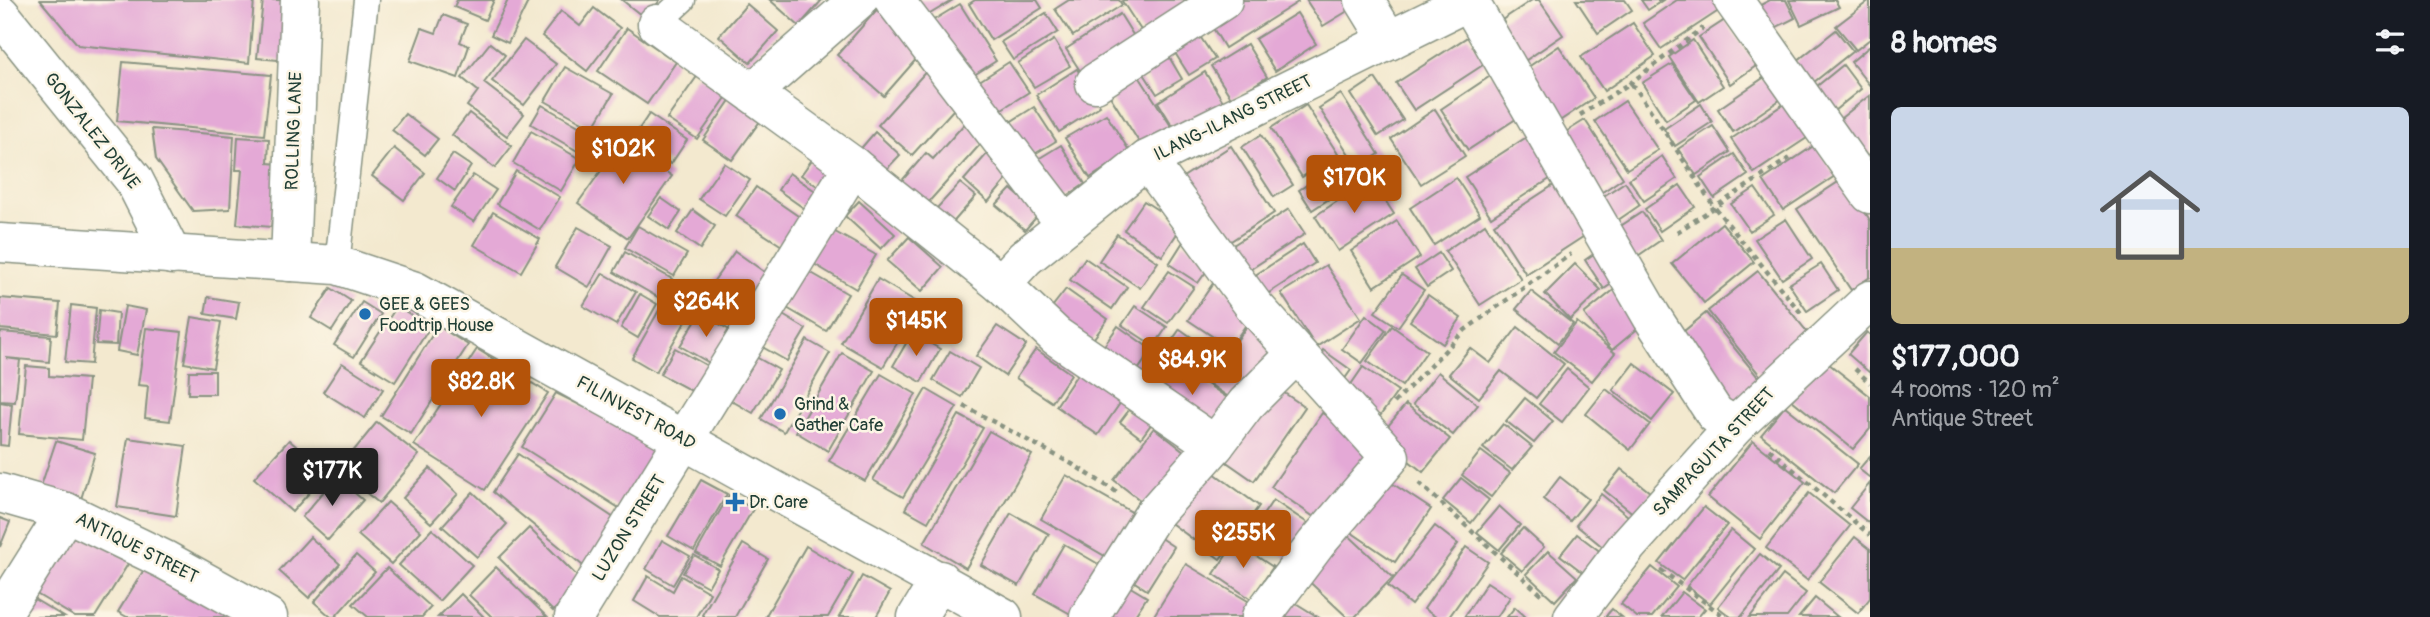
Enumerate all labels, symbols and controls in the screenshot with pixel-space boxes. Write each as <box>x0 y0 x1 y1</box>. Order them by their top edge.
icon: filters <box>2371 23 2409 61</box>
text: 8 homes <box>1891 24 1997 61</box>
street label: GONZALEZ DRIVE <box>39 68 145 194</box>
street label: ILANG-ILANG STREET <box>1150 70 1316 166</box>
street label: ROLLING LANE <box>280 71 308 191</box>
pin: $102K <box>574 127 672 186</box>
text: $102K <box>591 134 655 163</box>
icon: home <box>2087 152 2213 278</box>
pin: $170K <box>1305 156 1403 215</box>
text: $170K <box>1322 163 1386 192</box>
pin: $264K <box>657 280 755 339</box>
text: $264K <box>673 287 739 316</box>
place label: GEE & GEES Foodtrip House <box>379 293 494 337</box>
pin: $145K <box>867 298 965 358</box>
marker: GEE & GEES Foodtrip House <box>357 306 373 322</box>
text: $145K <box>885 306 947 335</box>
pin: $84.9K <box>1135 338 1249 397</box>
text: $177,000 <box>1891 338 2020 375</box>
text: $84.9K <box>1158 345 1226 374</box>
pin: $82.8K <box>424 360 538 419</box>
text: $82.8K <box>447 367 515 396</box>
street label: FILINVEST ROAD <box>572 371 700 455</box>
text: 4 rooms · 120 m² <box>1891 375 2060 404</box>
street label: SAMPAGUITA STREET <box>1648 383 1780 521</box>
place label: Grind & Gather Cafe <box>794 393 883 437</box>
text: Antique Street <box>1891 404 2033 433</box>
marker: Grind & Gather Cafe <box>772 406 788 422</box>
pin: $177K <box>283 448 381 508</box>
text: $177K <box>302 456 362 485</box>
street label: LUZON STREET <box>587 470 671 586</box>
place label: Dr. Care <box>749 491 808 514</box>
marker: Dr. Care <box>727 494 743 510</box>
street label: ANTIQUE STREET <box>72 507 202 589</box>
pin: $255K <box>1194 510 1292 570</box>
text: $255K <box>1211 518 1275 547</box>

